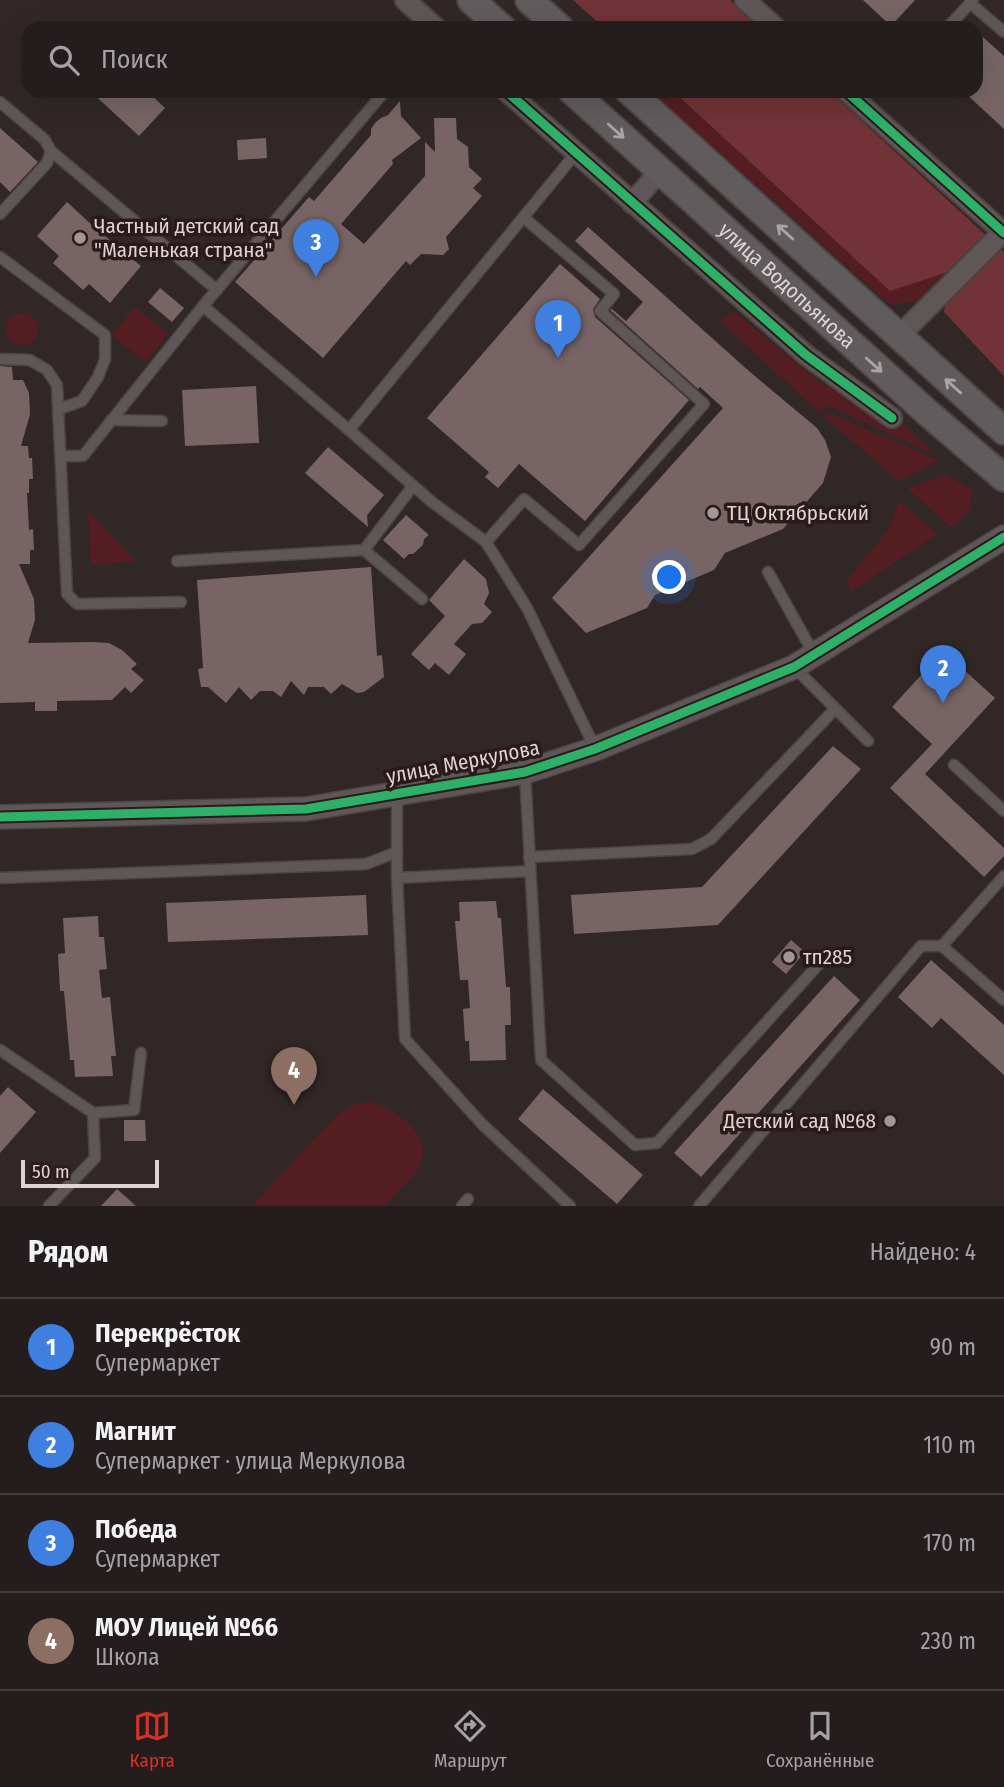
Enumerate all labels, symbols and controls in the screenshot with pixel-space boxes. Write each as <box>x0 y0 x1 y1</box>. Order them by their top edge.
search box <box>21 21 983 98</box>
icon: search <box>45 41 83 79</box>
text: Поиск <box>101 44 168 75</box>
one-way arrow <box>607 123 625 139</box>
place label: Частный детский сад "Маленькая страна" <box>94 213 279 263</box>
street label: улица Водопьянова <box>713 217 861 354</box>
pin: 3 <box>293 219 339 277</box>
one-way arrow <box>777 224 794 241</box>
marker: Частный детский сад "Маленькая страна" <box>72 230 88 246</box>
pin: 1 <box>535 300 581 358</box>
one-way arrow <box>865 357 883 373</box>
one-way arrow <box>945 377 962 394</box>
place label: ТЦ Октябрьский <box>727 500 869 526</box>
marker: ТЦ Октябрьский <box>705 505 721 521</box>
your location <box>652 560 686 594</box>
pin: 2 <box>920 645 966 703</box>
street label: улица Меркулова <box>384 734 542 790</box>
place label: тп285 <box>803 944 852 970</box>
marker: тп285 <box>781 949 797 965</box>
pin: 4 <box>271 1047 317 1105</box>
place label: Детский сад №68 <box>722 1108 876 1134</box>
marker: Детский сад №68 <box>882 1113 898 1129</box>
scale bar <box>21 1157 159 1189</box>
text: 50 m <box>32 1160 70 1183</box>
text: Рядом <box>28 1234 108 1270</box>
text: Найдено: 4 <box>870 1238 976 1266</box>
text: Перекрёсток <box>95 1318 240 1349</box>
text: 1 <box>46 1333 56 1361</box>
text: 90 m <box>930 1333 976 1361</box>
text: Супермаркет <box>95 1349 220 1377</box>
text: Магнит <box>95 1416 176 1447</box>
text: 2 <box>46 1431 56 1459</box>
text: 110 m <box>923 1431 976 1459</box>
text: Супермаркет · улица Меркулова <box>95 1447 406 1475</box>
text: Победа <box>95 1514 177 1545</box>
text: 3 <box>46 1529 56 1557</box>
text: 170 m <box>923 1529 976 1557</box>
text: Супермаркет <box>95 1545 220 1573</box>
text: МОУ Лицей №66 <box>95 1612 278 1643</box>
text: 4 <box>45 1627 57 1655</box>
text: 230 m <box>920 1627 976 1655</box>
text: Школа <box>95 1643 160 1671</box>
tab: Карта <box>130 1707 175 1772</box>
tab: Маршрут <box>434 1707 507 1772</box>
tab: Сохранённые <box>766 1707 874 1772</box>

